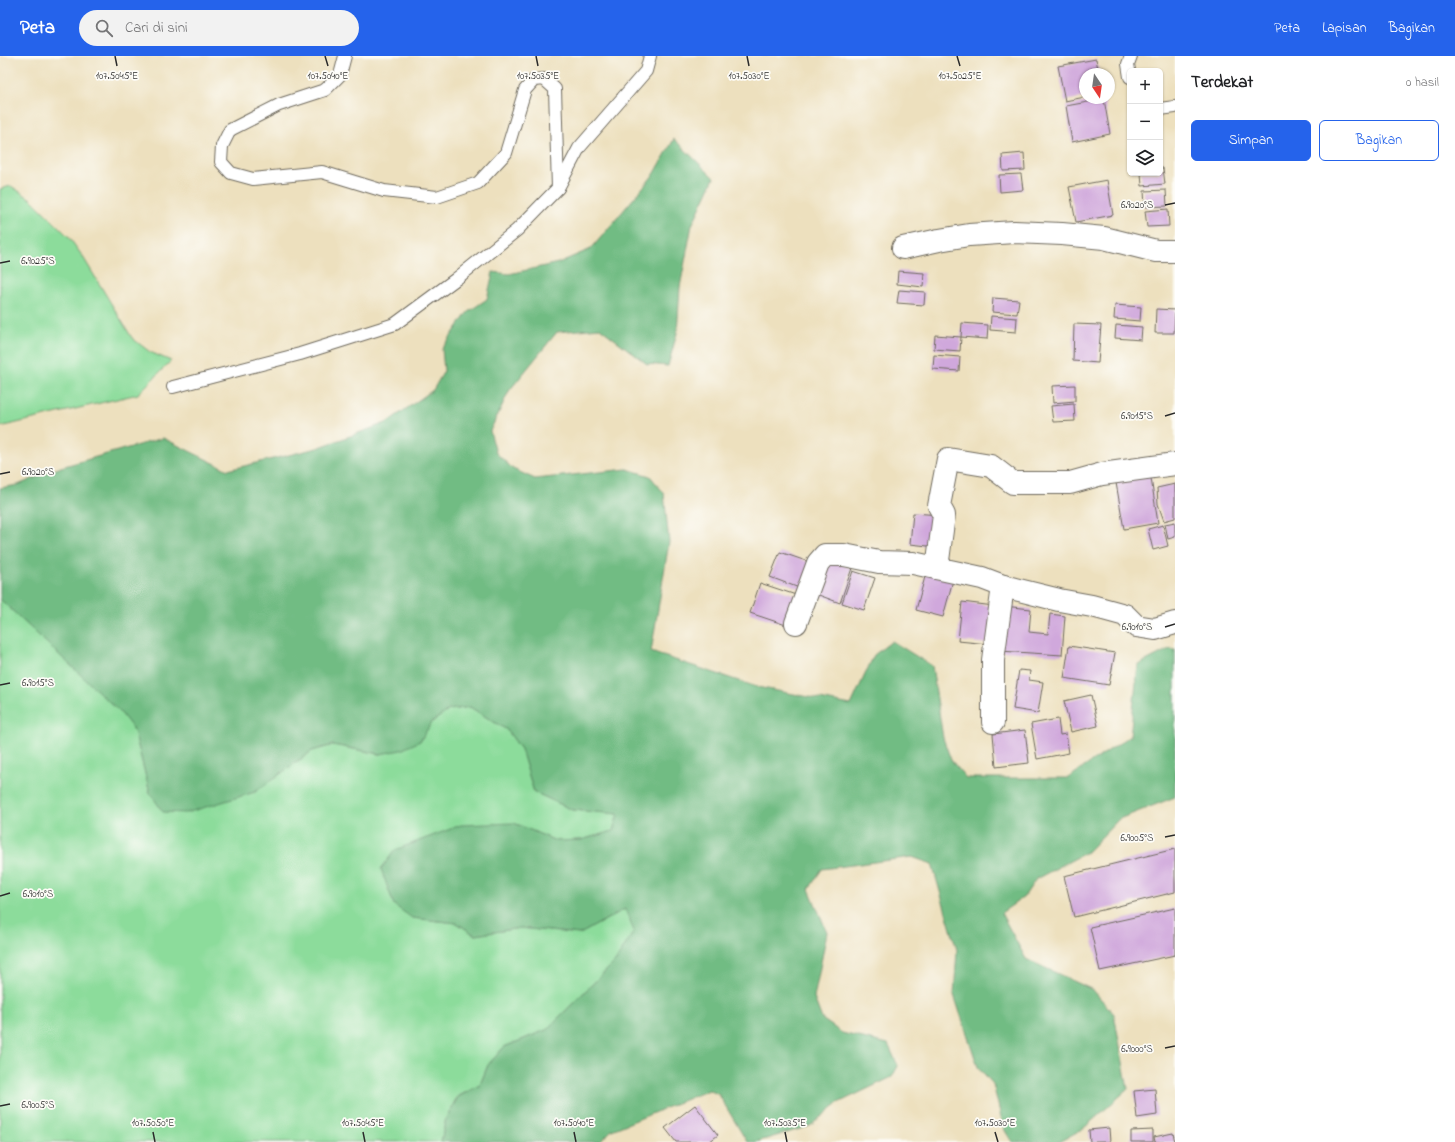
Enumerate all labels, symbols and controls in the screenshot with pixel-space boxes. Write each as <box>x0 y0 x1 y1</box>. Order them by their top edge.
search box <box>79 10 359 46</box>
text: Peta <box>20 15 55 42</box>
icon: search <box>93 17 115 39</box>
text: Cari di sini <box>125 17 188 39</box>
text: Peta <box>1274 18 1300 39</box>
text: Lapisan <box>1322 18 1367 39</box>
text: Bagikan <box>1389 18 1435 39</box>
north arrow <box>1079 68 1115 104</box>
map controls <box>1127 68 1163 176</box>
button: + <box>1127 68 1163 104</box>
text: 107.5045°E <box>96 69 138 84</box>
text: 107.5040°E <box>308 69 348 84</box>
text: 107.5035°E <box>517 69 559 84</box>
text: 107.5030°E <box>729 69 769 84</box>
text: 107.5025°E <box>938 69 982 84</box>
text: Terdekat <box>1191 70 1253 95</box>
text: 0 hasil <box>1406 73 1439 92</box>
button: − <box>1127 104 1163 140</box>
button: Simpan <box>1191 120 1311 161</box>
button: Bagikan <box>1319 120 1439 161</box>
button: layers <box>1127 140 1163 176</box>
text: 6.9020°S <box>1121 198 1154 213</box>
text: 6.9025°S <box>21 254 55 269</box>
text: 6.9015°S <box>1121 409 1153 424</box>
text: 6.9020°S <box>22 465 55 480</box>
text: 6.9010°S <box>1122 620 1153 635</box>
text: 6.9015°S <box>22 676 54 691</box>
text: 6.9005°S <box>1121 831 1154 846</box>
text: 6.9010°S <box>23 887 54 902</box>
text: 6.9000°S <box>1121 1042 1153 1057</box>
text: 6.9005°S <box>22 1098 55 1113</box>
text: 107.5050°E <box>132 1116 174 1131</box>
text: 107.5045°E <box>342 1116 384 1131</box>
text: 107.5040°E <box>554 1116 594 1131</box>
text: 107.5035°E <box>764 1116 806 1131</box>
text: 107.5030°E <box>975 1116 1015 1131</box>

